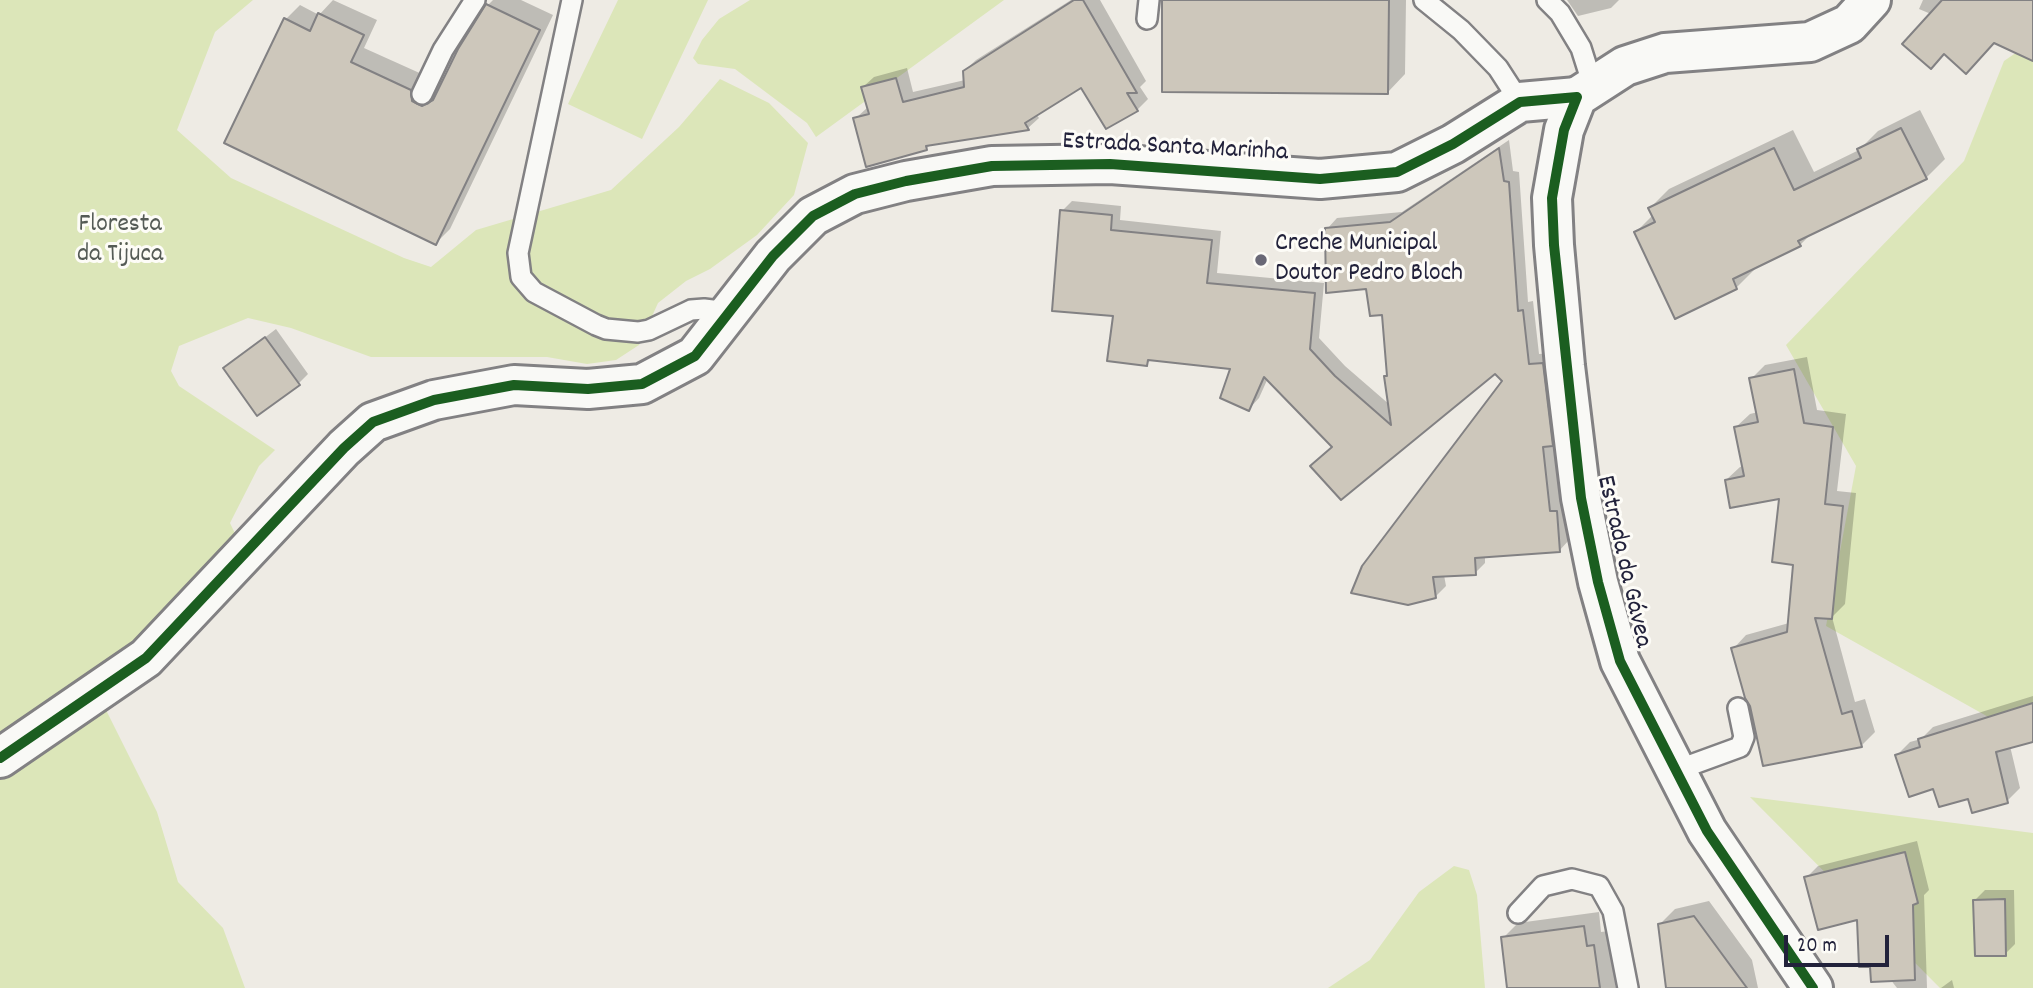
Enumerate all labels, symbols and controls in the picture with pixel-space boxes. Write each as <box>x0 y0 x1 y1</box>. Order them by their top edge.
street label: Estrada Santa Marinha <box>1061 128 1289 170</box>
park label: Floresta da Tijuca <box>77 210 163 272</box>
place label: Creche Municipal Doutor Pedro Bloch <box>1275 229 1463 290</box>
marker: Creche Municipal Doutor Pedro Bloch <box>1253 252 1269 268</box>
street label: Estrada da Gávea <box>1587 473 1657 651</box>
scale bar <box>1788 922 1893 966</box>
text: 20 m <box>1797 932 1837 962</box>

